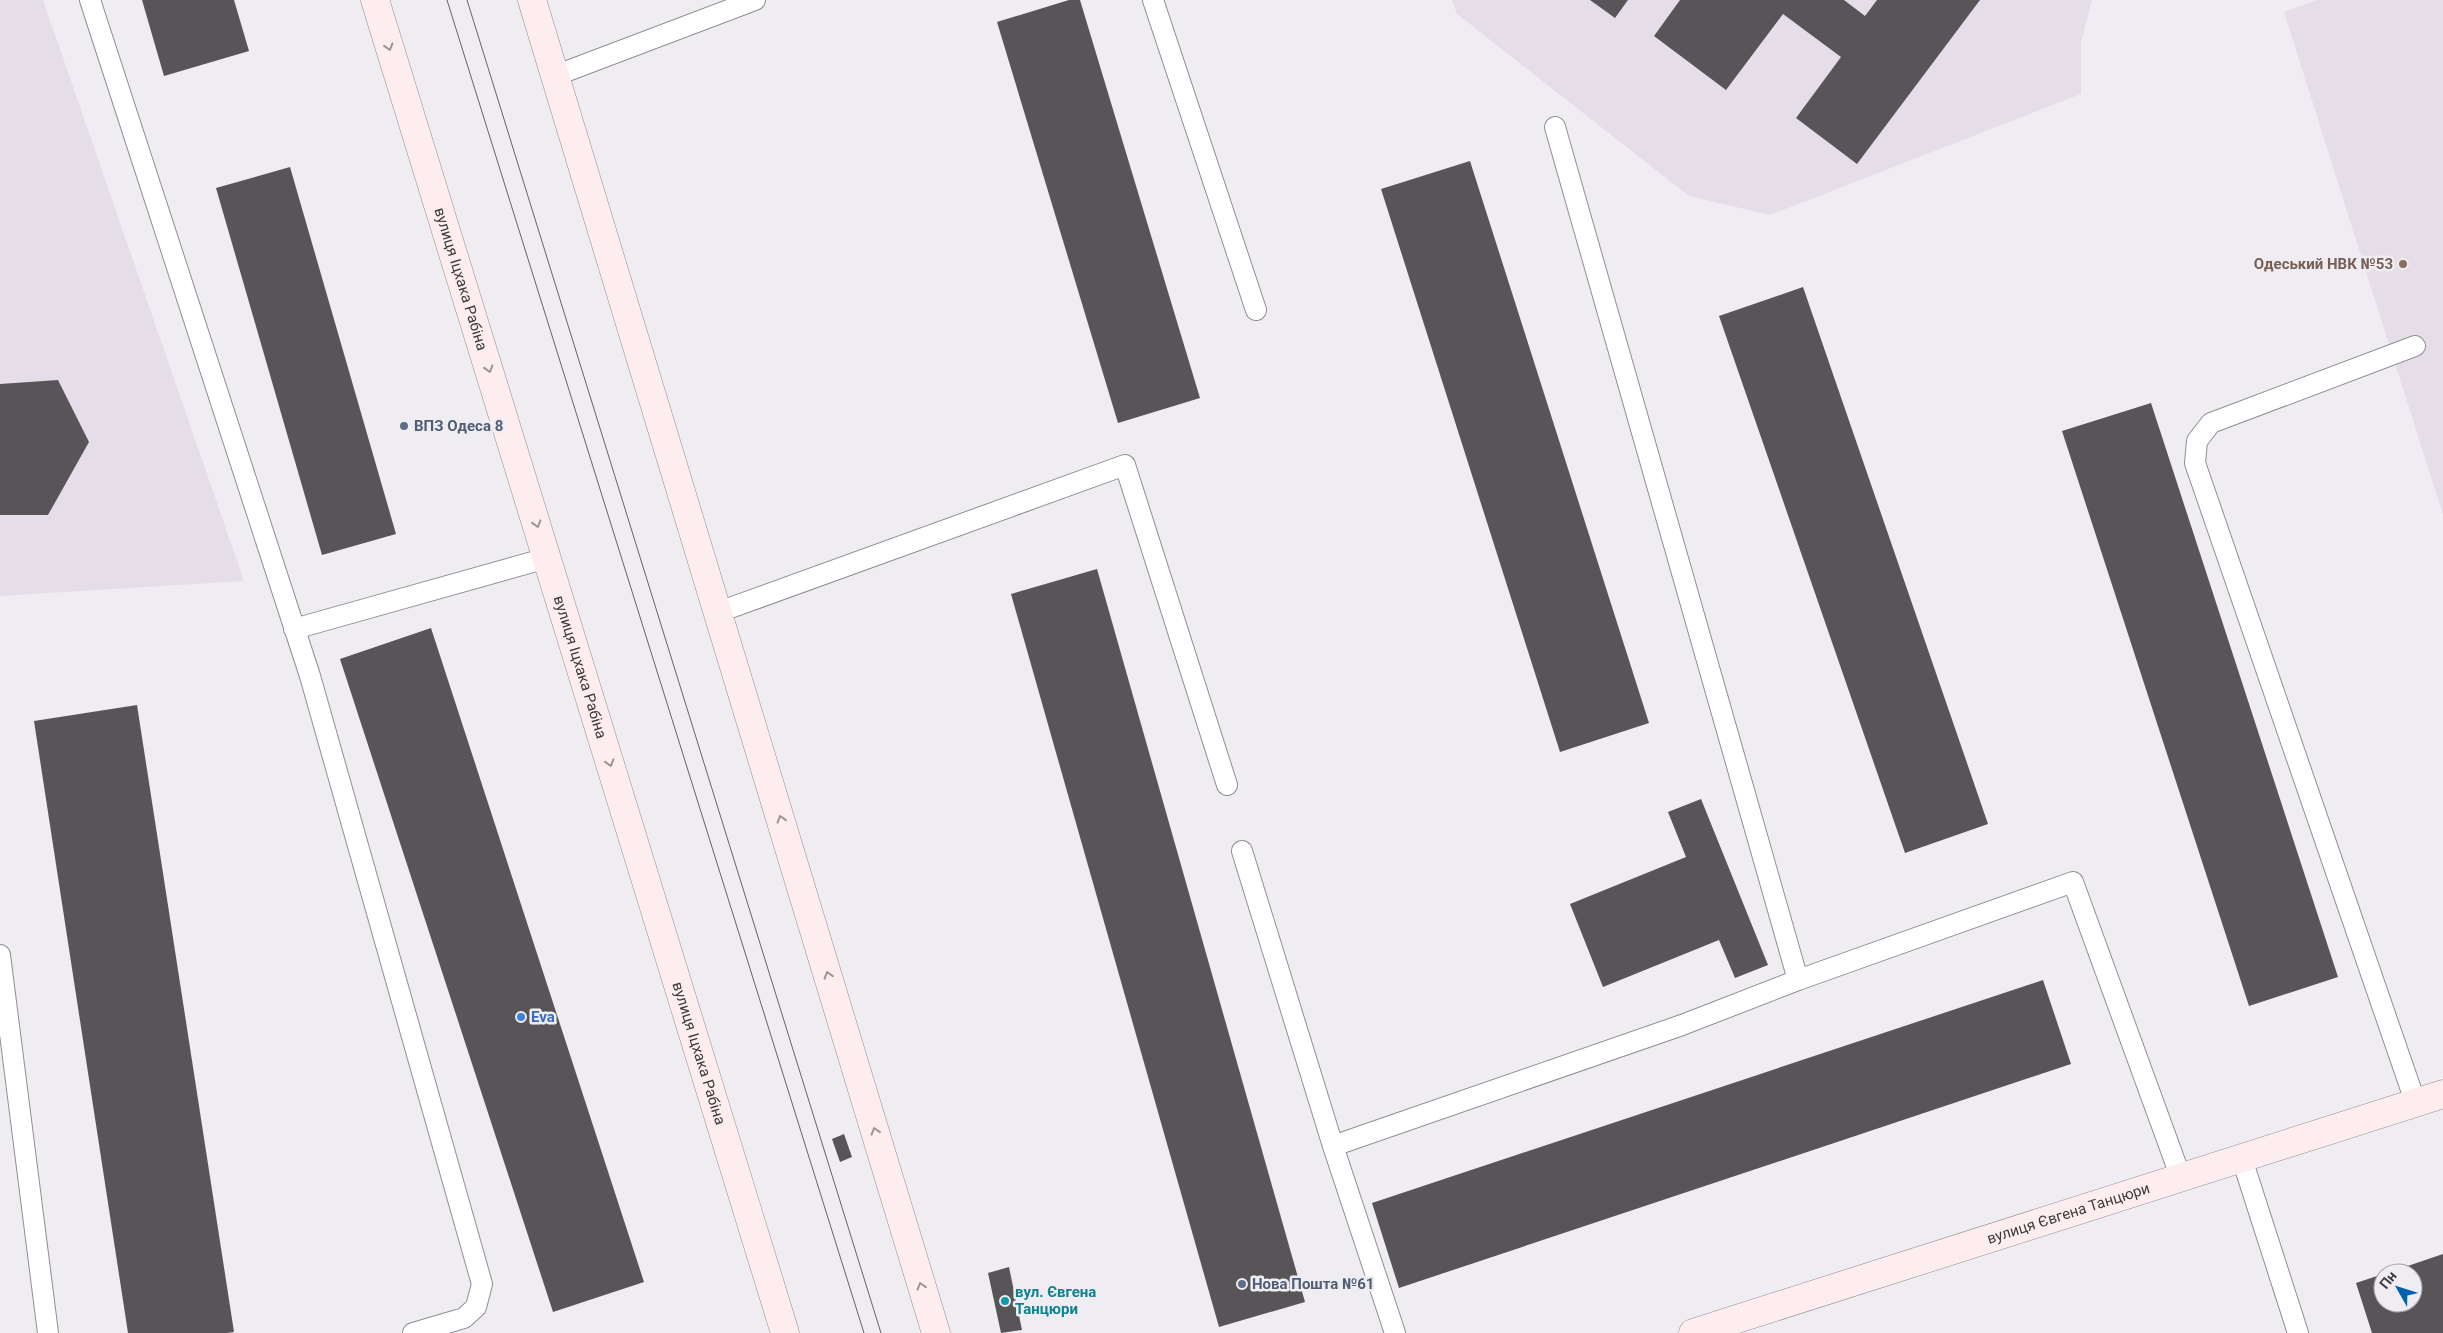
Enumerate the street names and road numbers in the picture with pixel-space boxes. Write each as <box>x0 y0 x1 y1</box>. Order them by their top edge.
street label: вулиця Іцхака Рабіна <box>430 205 491 353</box>
street label: вулиця Іцхака Рабіна <box>550 593 611 741</box>
street label: вулиця Іцхака Рабіна <box>669 980 729 1127</box>
street label: вулиця Євгена Танцюри <box>1985 1179 2152 1248</box>

